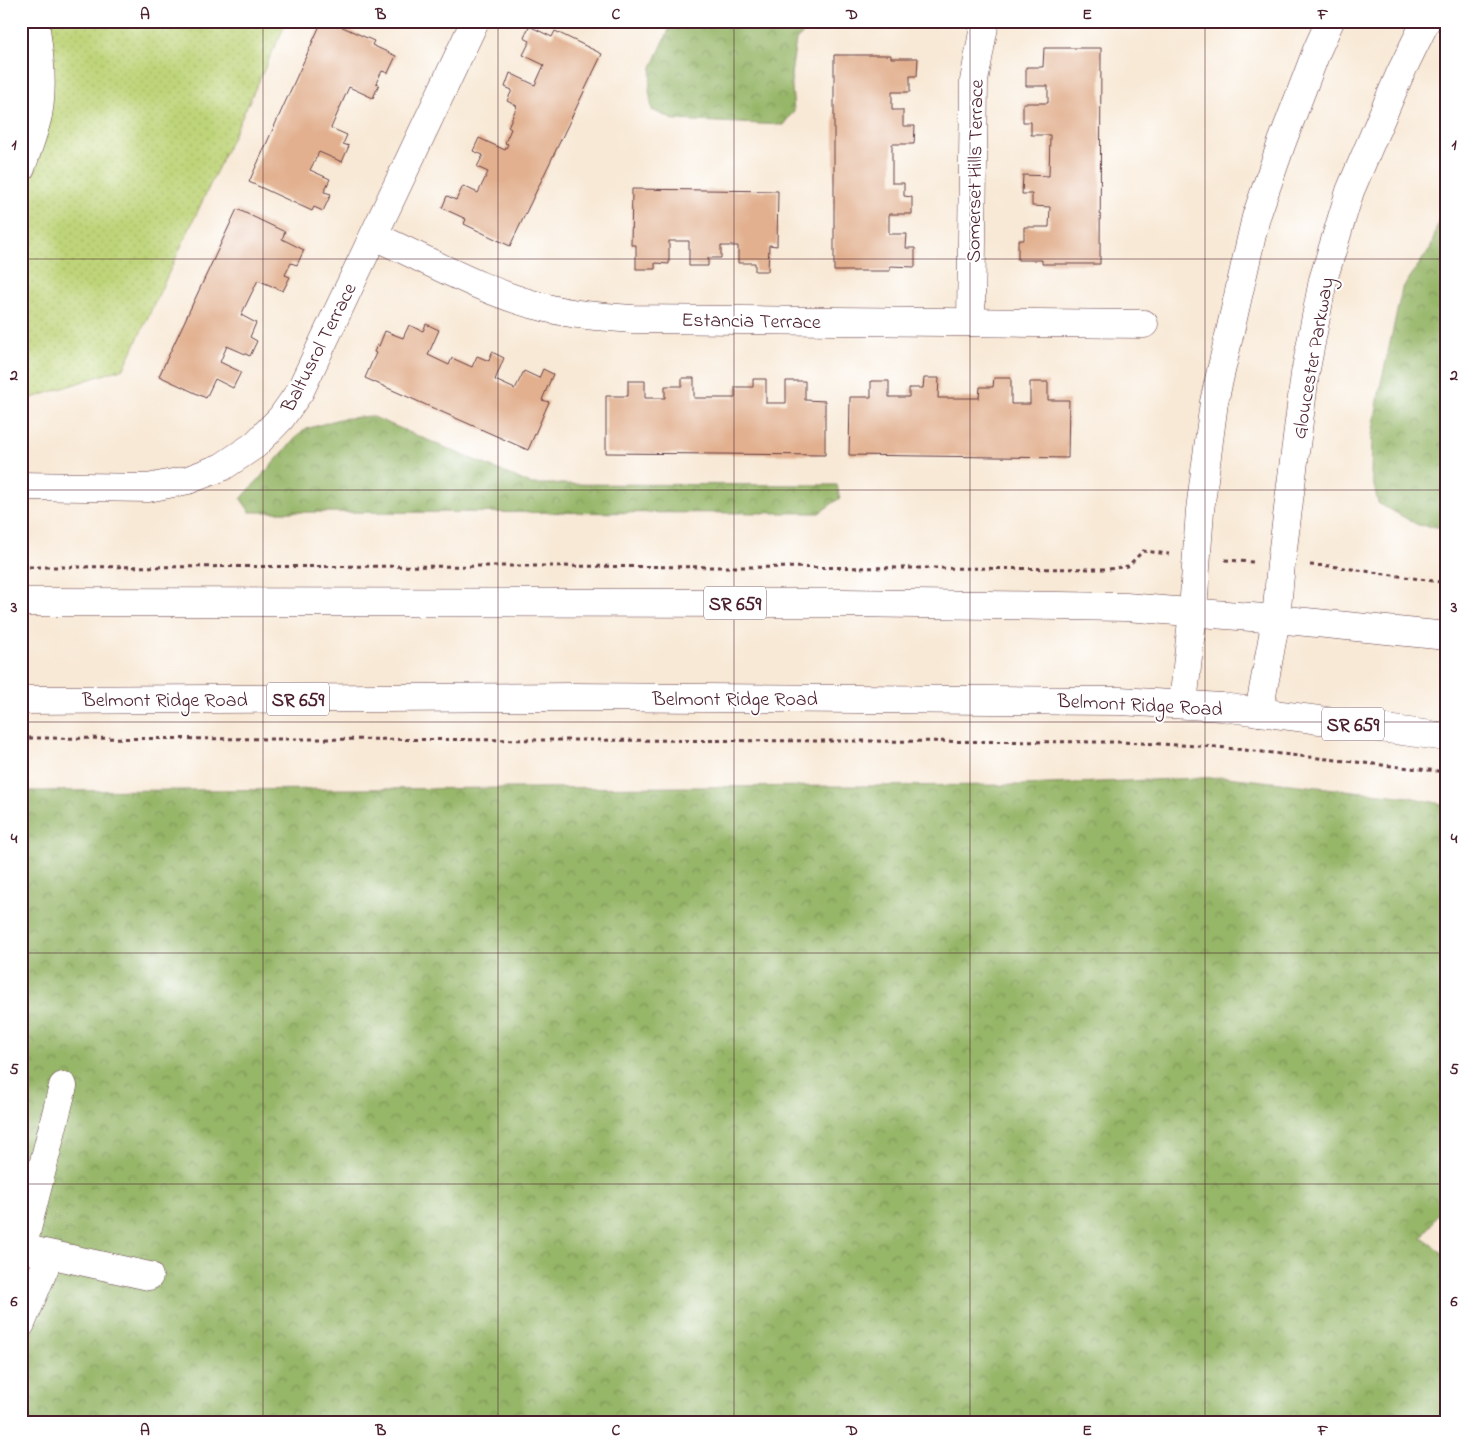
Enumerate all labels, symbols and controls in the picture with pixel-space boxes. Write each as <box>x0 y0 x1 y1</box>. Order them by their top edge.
text: A <box>140 3 150 27</box>
text: B <box>375 3 387 27</box>
text: C <box>612 3 621 27</box>
text: D <box>845 3 858 27</box>
text: E <box>1082 3 1092 27</box>
text: F <box>1317 3 1329 27</box>
street label: Somerset Hills Terrace <box>960 79 993 263</box>
text: 1 <box>11 133 17 157</box>
text: 1 <box>1451 133 1457 157</box>
street label: Gloucester Parkway <box>1286 275 1343 442</box>
street label: Baltusrol Terrace <box>275 278 365 419</box>
street label: Estancia Terrace <box>681 307 821 338</box>
text: 2 <box>9 364 18 388</box>
text: 2 <box>1449 364 1458 388</box>
road number: SR 659 <box>704 586 766 620</box>
text: 3 <box>10 596 18 620</box>
text: 3 <box>1450 596 1458 620</box>
road number: SR 659 <box>267 682 329 716</box>
street label: Belmont Ridge Road <box>651 686 818 716</box>
street label: Belmont Ridge Road <box>81 687 248 717</box>
street label: Belmont Ridge Road <box>1055 688 1223 726</box>
road number: SR 659 <box>1322 708 1384 741</box>
text: 4 <box>10 827 18 851</box>
text: 4 <box>1450 827 1458 851</box>
text: 5 <box>9 1058 19 1082</box>
text: 5 <box>1449 1058 1459 1082</box>
text: 6 <box>9 1290 18 1314</box>
text: 6 <box>1449 1290 1458 1314</box>
text: A <box>140 1419 150 1443</box>
text: B <box>375 1419 387 1443</box>
text: C <box>612 1419 621 1443</box>
text: D <box>845 1419 858 1443</box>
text: E <box>1082 1419 1092 1443</box>
text: F <box>1317 1419 1329 1443</box>

